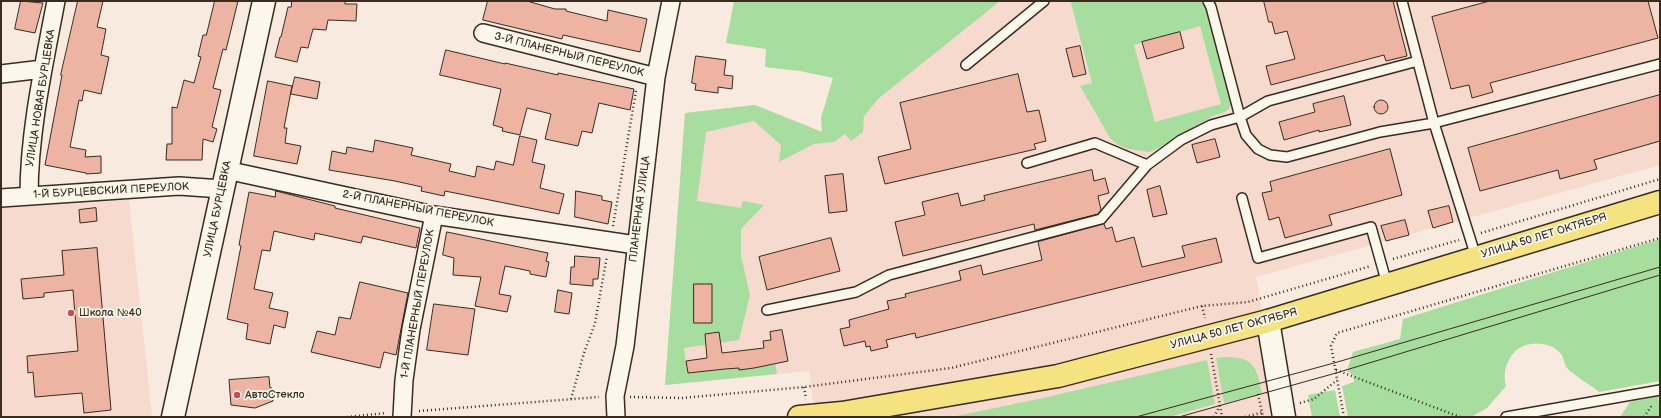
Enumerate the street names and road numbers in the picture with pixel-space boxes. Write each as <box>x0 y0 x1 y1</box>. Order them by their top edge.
street label: УЛИЦА НОВАЯ БУРЦЕВКА <box>24 28 58 168</box>
street label: 3-Й ПЛАНЕРНЫЙ ПЕРЕУЛОК <box>493 30 645 80</box>
street label: ПЛАНЕРНАЯ УЛИЦА <box>627 155 653 263</box>
street label: УЛИЦА БУРЦЕВКА <box>201 159 235 259</box>
street label: 1-Й БУРЦЕВСКИЙ ПЕРЕУЛОК <box>33 180 189 202</box>
street label: 2-Й ПЛАНЕРНЫЙ ПЕРЕУЛОК <box>341 188 495 230</box>
street label: УЛИЦА 50 ЛЕТ ОКТЯБРЯ <box>1479 211 1609 261</box>
street label: 1-Й ПЛАНЕРНЫЙ ПЕРЕУЛОК <box>398 228 438 380</box>
street label: УЛИЦА 50 ЛЕТ ОКТЯБРЯ <box>1169 306 1299 352</box>

